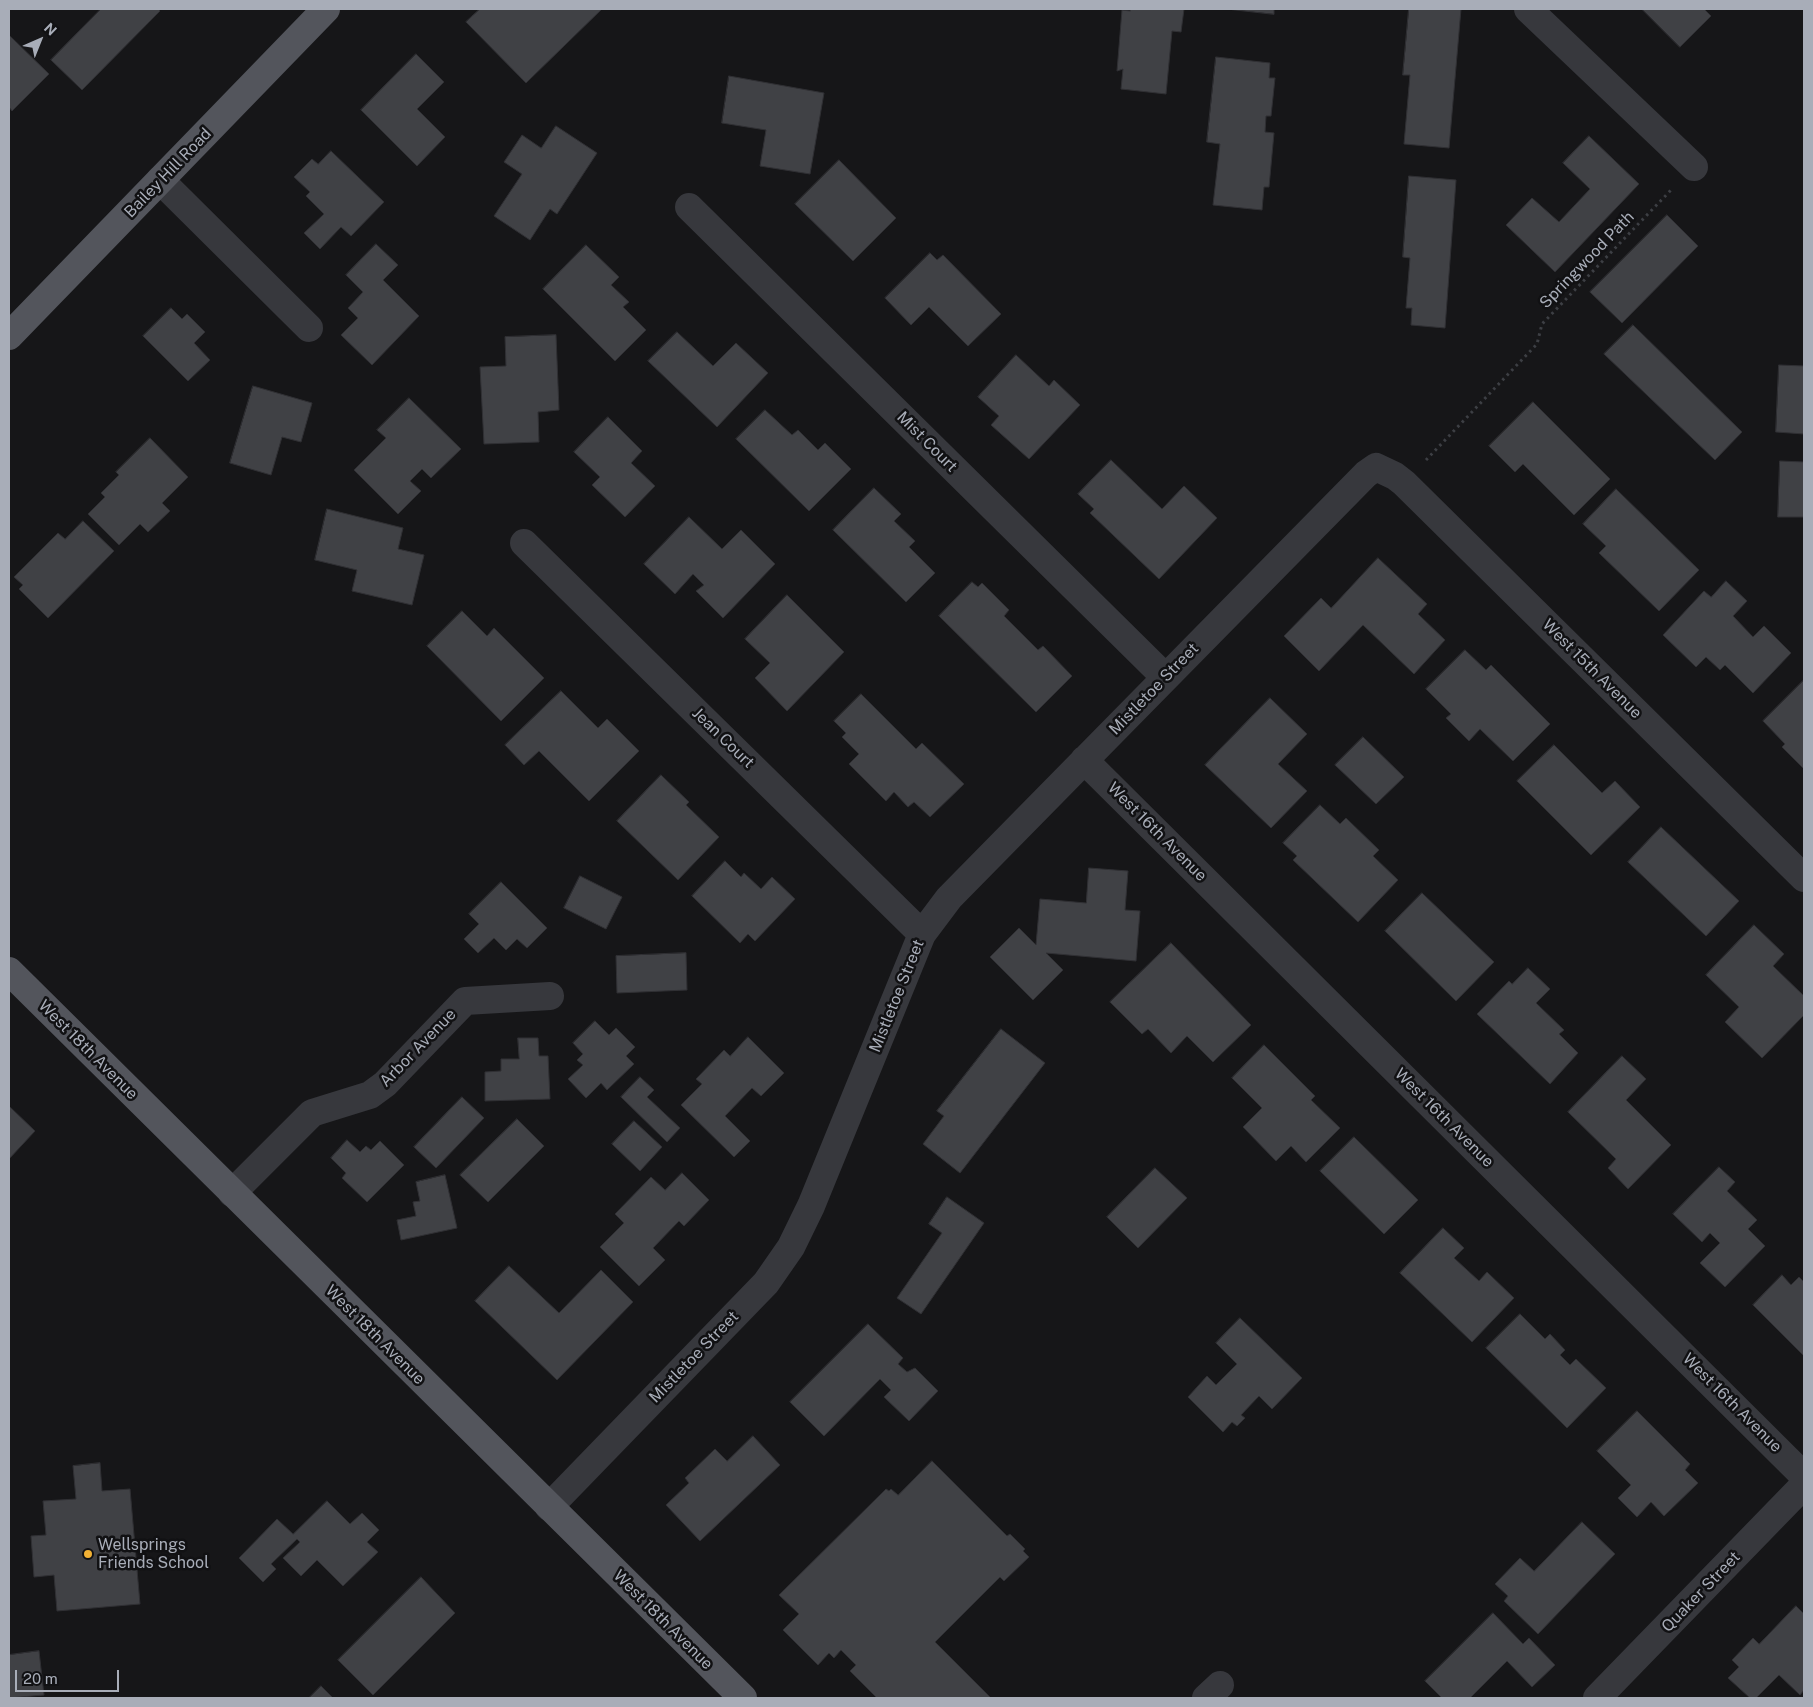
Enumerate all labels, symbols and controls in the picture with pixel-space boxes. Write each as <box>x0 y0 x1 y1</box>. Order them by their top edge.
north arrow <box>15 15 65 65</box>
text: N <box>41 20 60 39</box>
street label: Bailey Hill Road <box>120 124 216 222</box>
street label: Springwood Path <box>1536 207 1638 313</box>
street label: Mist Court <box>893 408 961 476</box>
street label: West 15th Avenue <box>1538 615 1646 723</box>
street label: Mistletoe Street <box>1105 639 1203 739</box>
street label: Jean Court <box>688 704 758 772</box>
street label: West 16th Avenue <box>1103 778 1211 886</box>
street label: Mistletoe Street <box>866 937 928 1055</box>
street label: West 18th Avenue <box>34 996 142 1104</box>
street label: Arbor Avenue <box>376 1005 460 1091</box>
street label: West 16th Avenue <box>1390 1064 1498 1172</box>
street label: West 18th Avenue <box>321 1281 429 1389</box>
street label: Mistletoe Street <box>645 1307 743 1407</box>
street label: West 16th Avenue <box>1678 1349 1786 1457</box>
place label: Wellsprings Friends School <box>98 1535 209 1573</box>
marker: Wellsprings Friends School <box>82 1548 94 1560</box>
street label: Quaker Street <box>1658 1548 1744 1636</box>
street label: West 18th Avenue <box>609 1566 717 1674</box>
scale bar <box>18 1660 121 1692</box>
text: 20 m <box>23 1670 58 1687</box>

